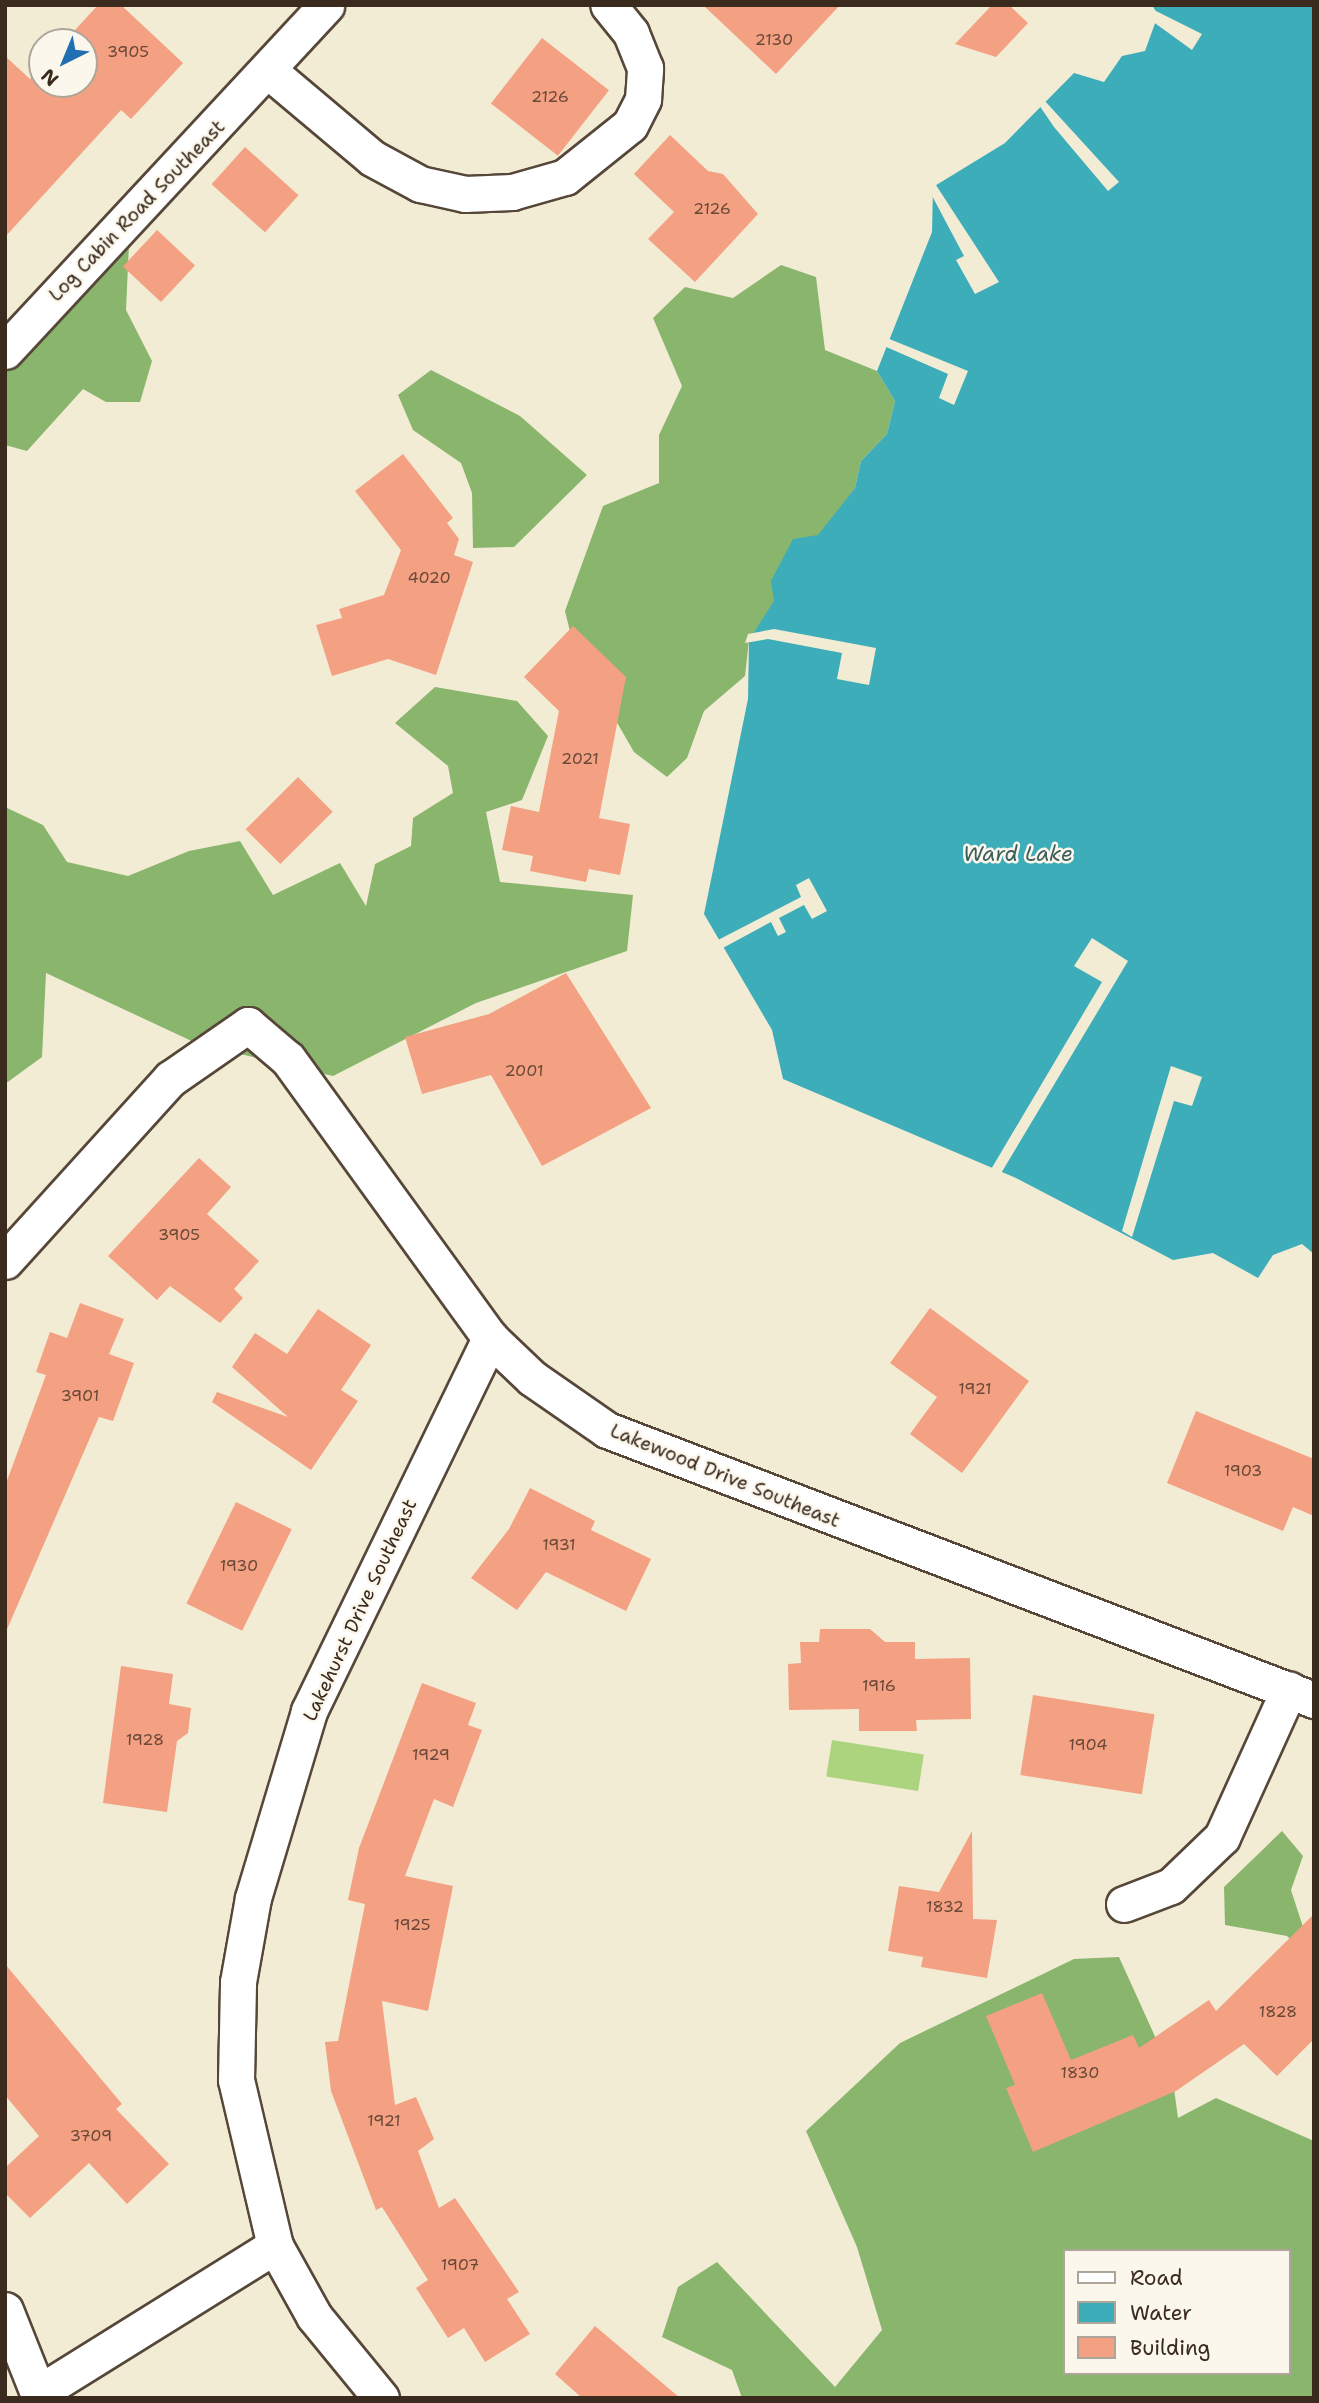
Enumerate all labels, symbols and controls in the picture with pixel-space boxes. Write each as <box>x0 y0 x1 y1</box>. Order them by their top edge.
north arrow <box>28 28 98 98</box>
house number: 2130 <box>755 30 793 50</box>
house number: 3905 <box>107 42 149 62</box>
text: N <box>36 63 64 92</box>
house number: 2126 <box>531 87 569 107</box>
street label: Log Cabin Road Southeast <box>44 116 230 306</box>
house number: 2126 <box>693 199 731 219</box>
house number: 4020 <box>407 568 451 588</box>
house number: 2021 <box>561 749 599 769</box>
water label: Ward Lake <box>963 841 1073 867</box>
house number: 2001 <box>504 1061 544 1081</box>
house number: 3905 <box>158 1225 200 1245</box>
house number: 1921 <box>958 1379 992 1399</box>
house number: 3901 <box>61 1386 99 1406</box>
street label: Lakewood Drive Southeast <box>607 1419 843 1533</box>
house number: 1903 <box>1224 1461 1262 1481</box>
street label: Lakehurst Drive Southeast <box>298 1495 422 1725</box>
house number: 1931 <box>542 1535 576 1555</box>
house number: 1930 <box>220 1556 258 1576</box>
house number: 1916 <box>862 1676 896 1696</box>
house number: 1928 <box>126 1730 164 1750</box>
house number: 1904 <box>1069 1735 1107 1755</box>
house number: 1929 <box>412 1745 450 1765</box>
house number: 1832 <box>926 1897 964 1917</box>
house number: 1925 <box>393 1915 431 1935</box>
house number: 1828 <box>1259 2002 1297 2022</box>
house number: 1830 <box>1061 2063 1099 2083</box>
house number: 1921 <box>367 2111 401 2131</box>
house number: 3709 <box>70 2126 112 2146</box>
legend <box>1064 2249 1291 2375</box>
house number: 1907 <box>441 2255 479 2275</box>
text: Road <box>1130 2264 1183 2292</box>
text: Water <box>1130 2299 1192 2327</box>
text: Building <box>1130 2334 1210 2362</box>

